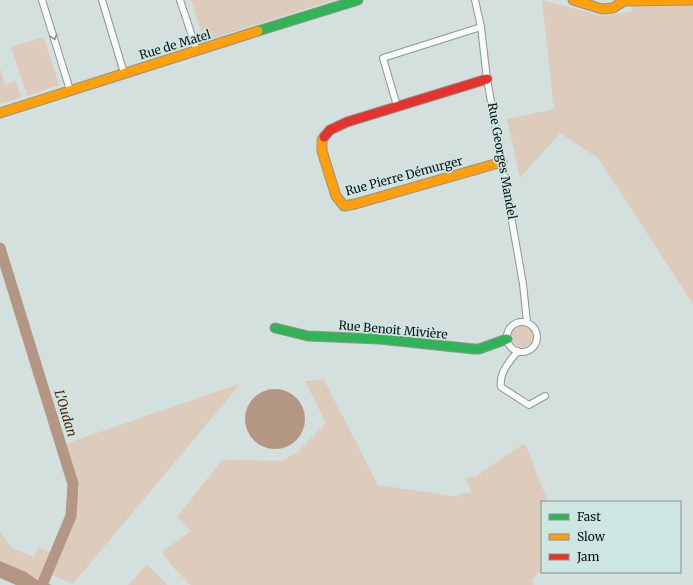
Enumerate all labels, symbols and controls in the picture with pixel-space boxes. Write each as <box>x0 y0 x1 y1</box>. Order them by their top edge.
street label: Rue de Matel <box>137 26 213 62</box>
one-way arrow <box>49 34 57 41</box>
street label: Rue Georges Mandel <box>485 101 520 221</box>
street label: Rue Pierre Démurger <box>344 152 465 198</box>
street label: Rue Benoit Mivière <box>338 317 448 342</box>
water label: L'Oudan <box>50 388 81 439</box>
legend <box>541 501 681 573</box>
text: Fast <box>577 509 601 524</box>
text: Slow <box>577 529 606 544</box>
text: Jam <box>576 549 600 564</box>

